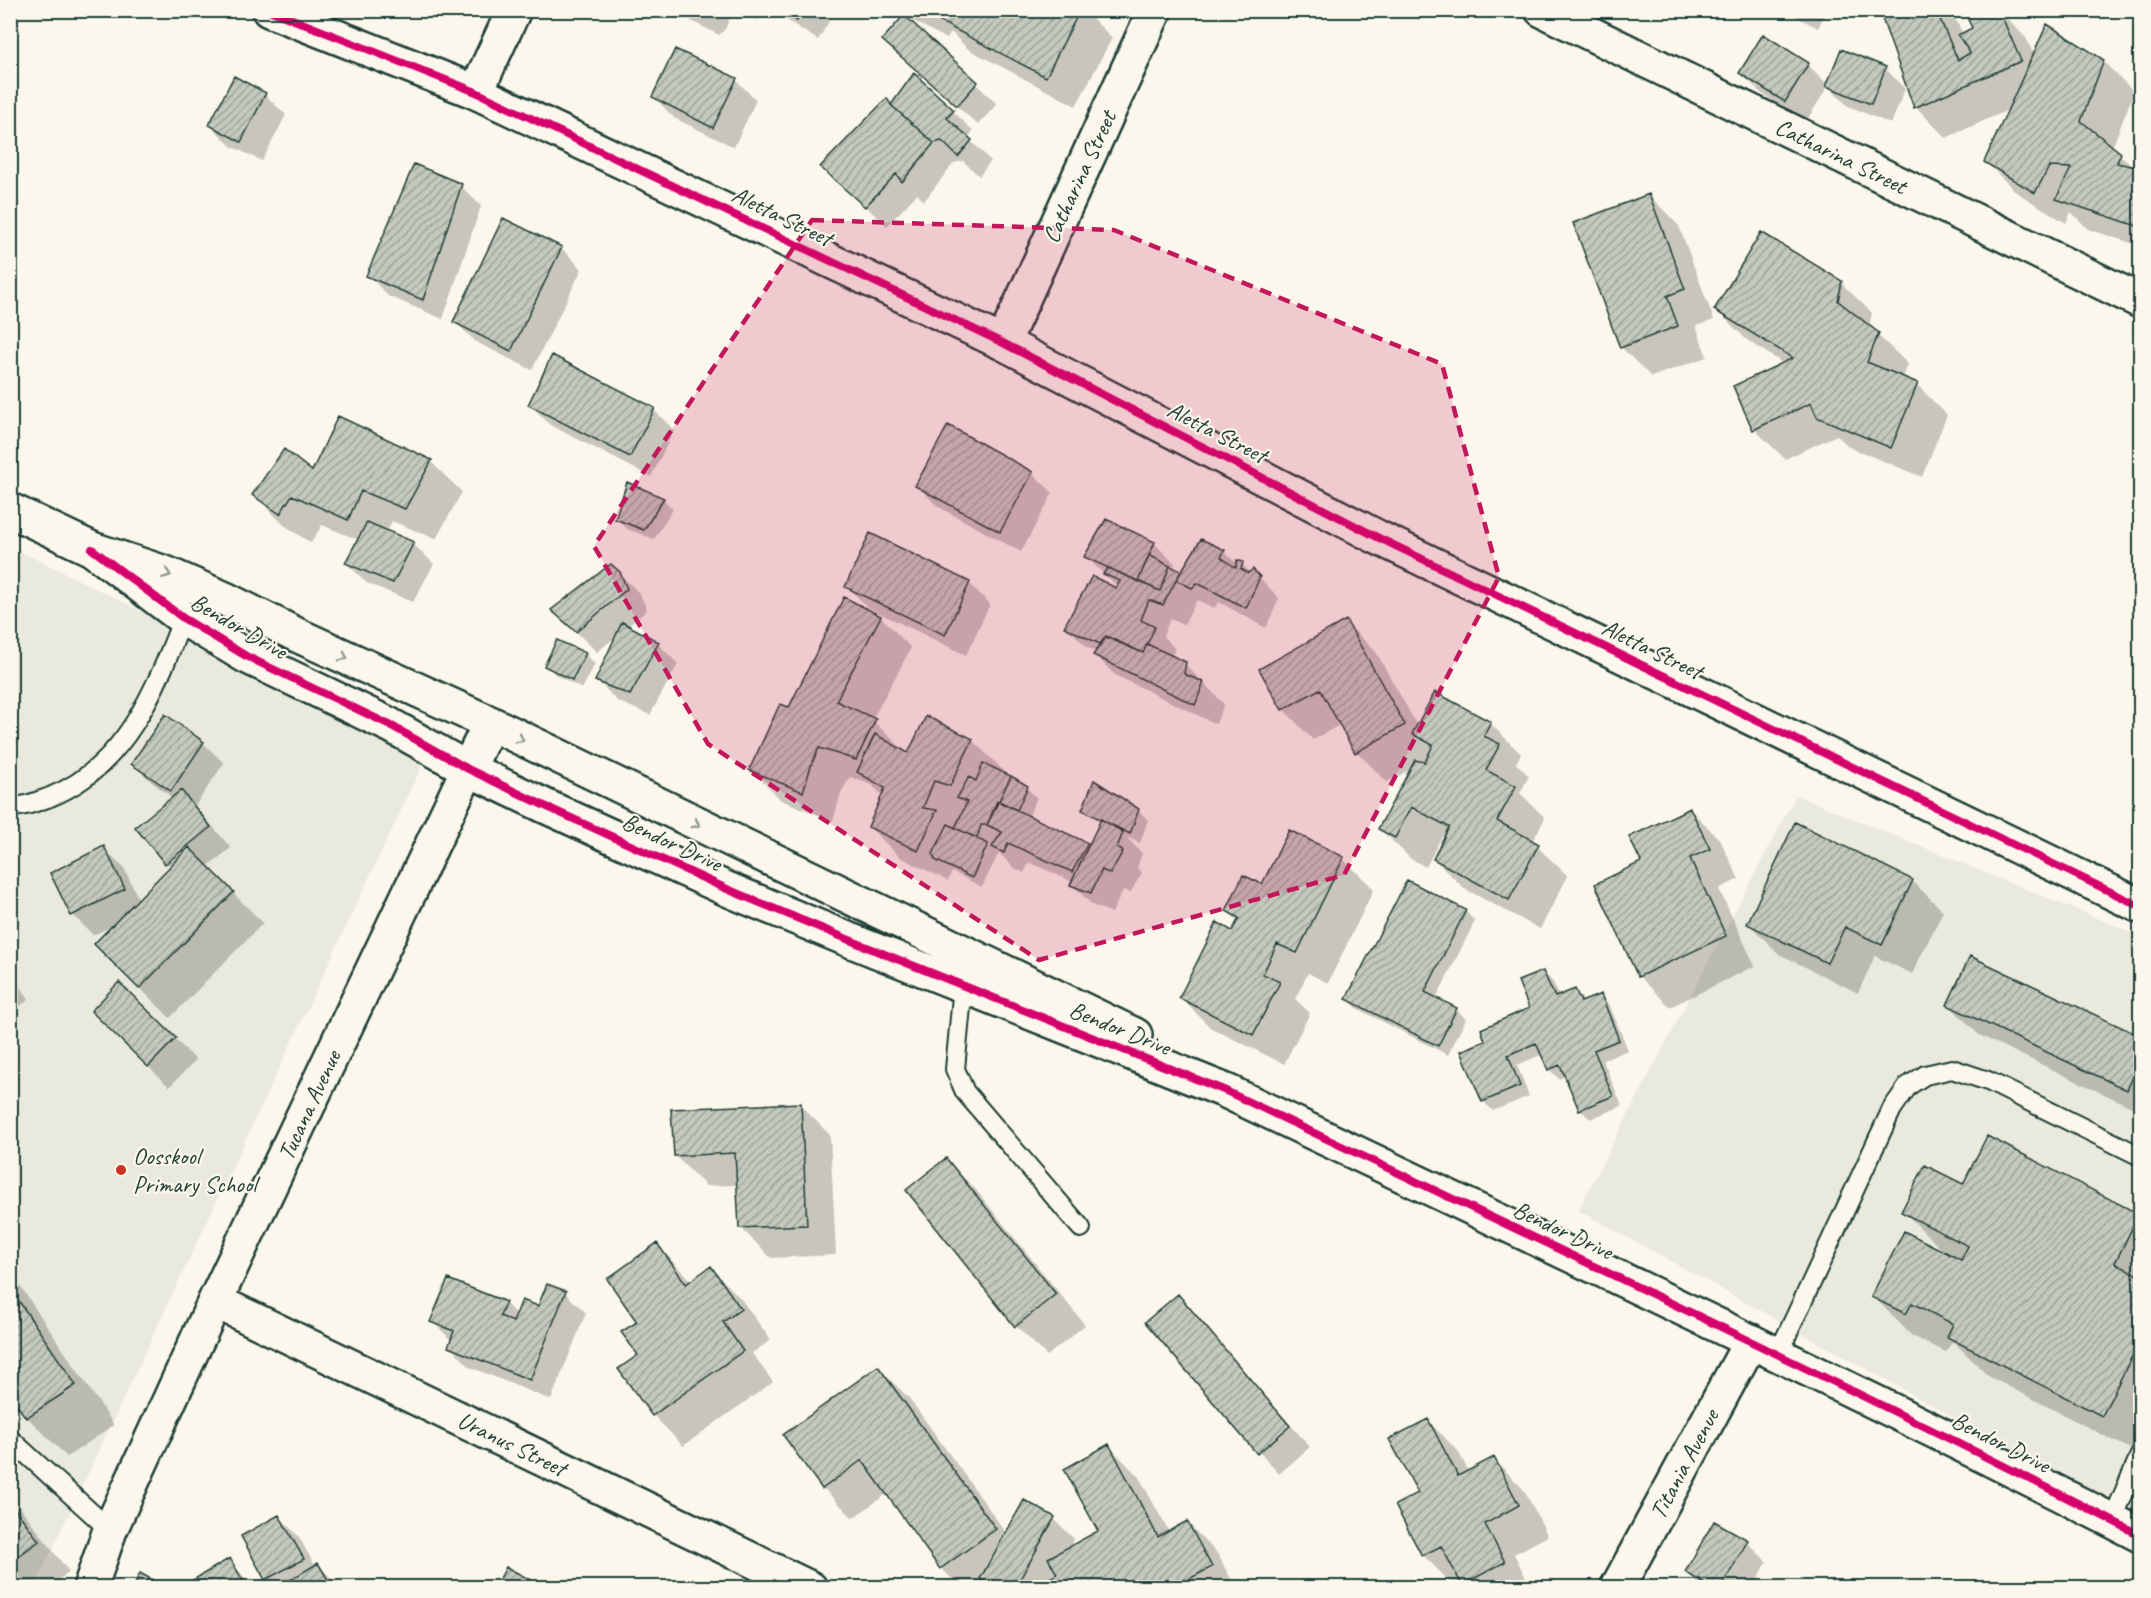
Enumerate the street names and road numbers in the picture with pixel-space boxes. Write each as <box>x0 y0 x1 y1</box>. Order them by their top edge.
street label: Catharina Street <box>1035 104 1124 248</box>
street label: Catharina Street <box>1770 111 1913 202</box>
street label: Aletta Street <box>727 179 840 254</box>
street label: Aletta Street <box>1162 394 1274 471</box>
street label: Bendor Drive <box>185 586 294 667</box>
street label: Aletta Street <box>1597 612 1710 687</box>
street label: Bendor Drive <box>617 806 729 879</box>
street label: Bendor Drive <box>1065 994 1177 1063</box>
street label: Tucana Avenue <box>271 1043 348 1165</box>
street label: Bendor Drive <box>1508 1194 1620 1267</box>
street label: Titania Avenue <box>1643 1402 1726 1524</box>
street label: Bendor Drive <box>1947 1404 2057 1481</box>
street label: Uranus Street <box>453 1405 574 1484</box>

